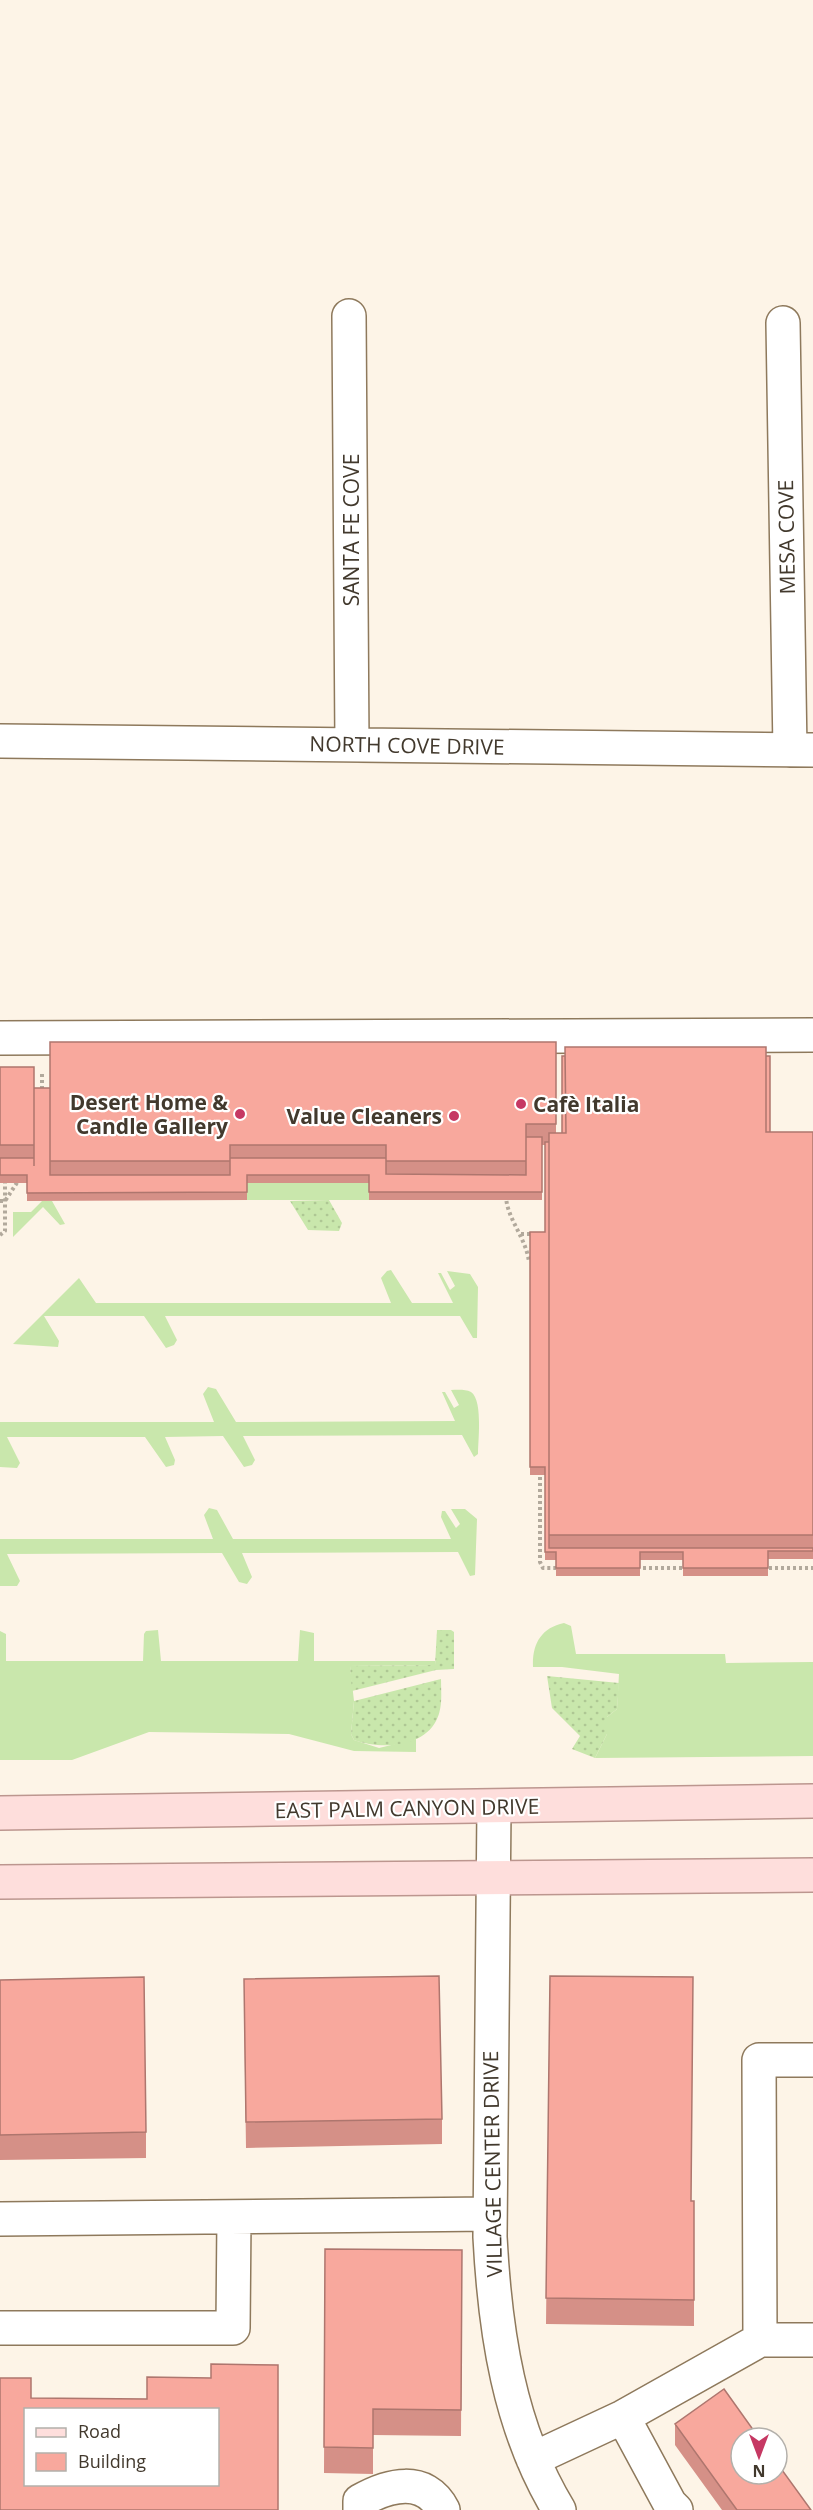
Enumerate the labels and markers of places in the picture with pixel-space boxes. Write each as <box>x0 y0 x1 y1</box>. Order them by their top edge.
place label: Desert Home & Candle Gallery <box>70 1088 228 1140</box>
place label: Cafè Italia <box>533 1090 639 1118</box>
marker: Cafè Italia <box>514 1097 528 1111</box>
place label: Value Cleaners <box>287 1102 442 1130</box>
marker: Desert Home & Candle Gallery <box>233 1107 247 1121</box>
marker: Value Cleaners <box>447 1109 461 1123</box>

